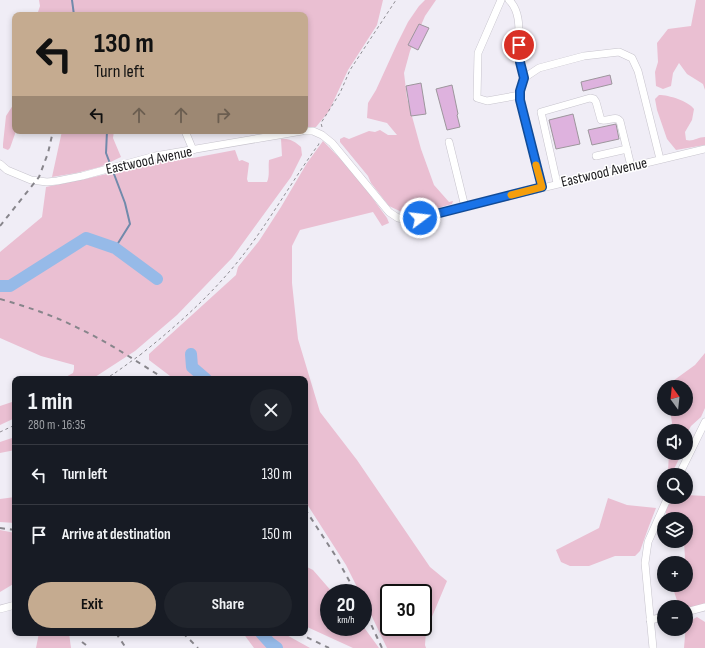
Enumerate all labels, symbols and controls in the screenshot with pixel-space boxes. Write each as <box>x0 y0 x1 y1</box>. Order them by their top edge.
text: 130 m <box>94 27 154 60</box>
icon: left <box>28 28 80 80</box>
pin <box>502 28 536 62</box>
icon: arrive <box>508 34 530 56</box>
text: Turn left <box>94 61 145 82</box>
icon: left <box>86 104 108 126</box>
icon: ahead <box>128 104 150 126</box>
icon: ahead <box>170 104 192 126</box>
icon: right <box>212 104 234 126</box>
street label: Eastwood Avenue <box>104 142 194 179</box>
street label: Eastwood Avenue <box>559 153 649 192</box>
position arrow <box>399 197 441 239</box>
north arrow <box>657 380 693 416</box>
map controls <box>657 380 693 636</box>
text: 1 min <box>28 387 73 416</box>
button: close <box>250 389 292 431</box>
text: 280 m · 16:35 <box>28 417 85 433</box>
button: sound <box>657 424 693 460</box>
icon: left <box>28 464 50 486</box>
text: Turn left <box>62 465 107 484</box>
text: 130 m <box>262 465 292 484</box>
button: search <box>657 468 693 504</box>
button: layers <box>657 512 693 548</box>
icon: arrive <box>28 524 50 546</box>
text: Arrive at destination <box>62 525 171 544</box>
text: 150 m <box>262 525 292 544</box>
button: + <box>657 556 693 592</box>
button: Exit <box>28 582 156 628</box>
button: Share <box>164 582 292 628</box>
speed limit sign: 30 <box>380 584 432 636</box>
text: 20 <box>337 593 355 617</box>
button: − <box>657 600 693 636</box>
text: km/h <box>337 614 355 626</box>

